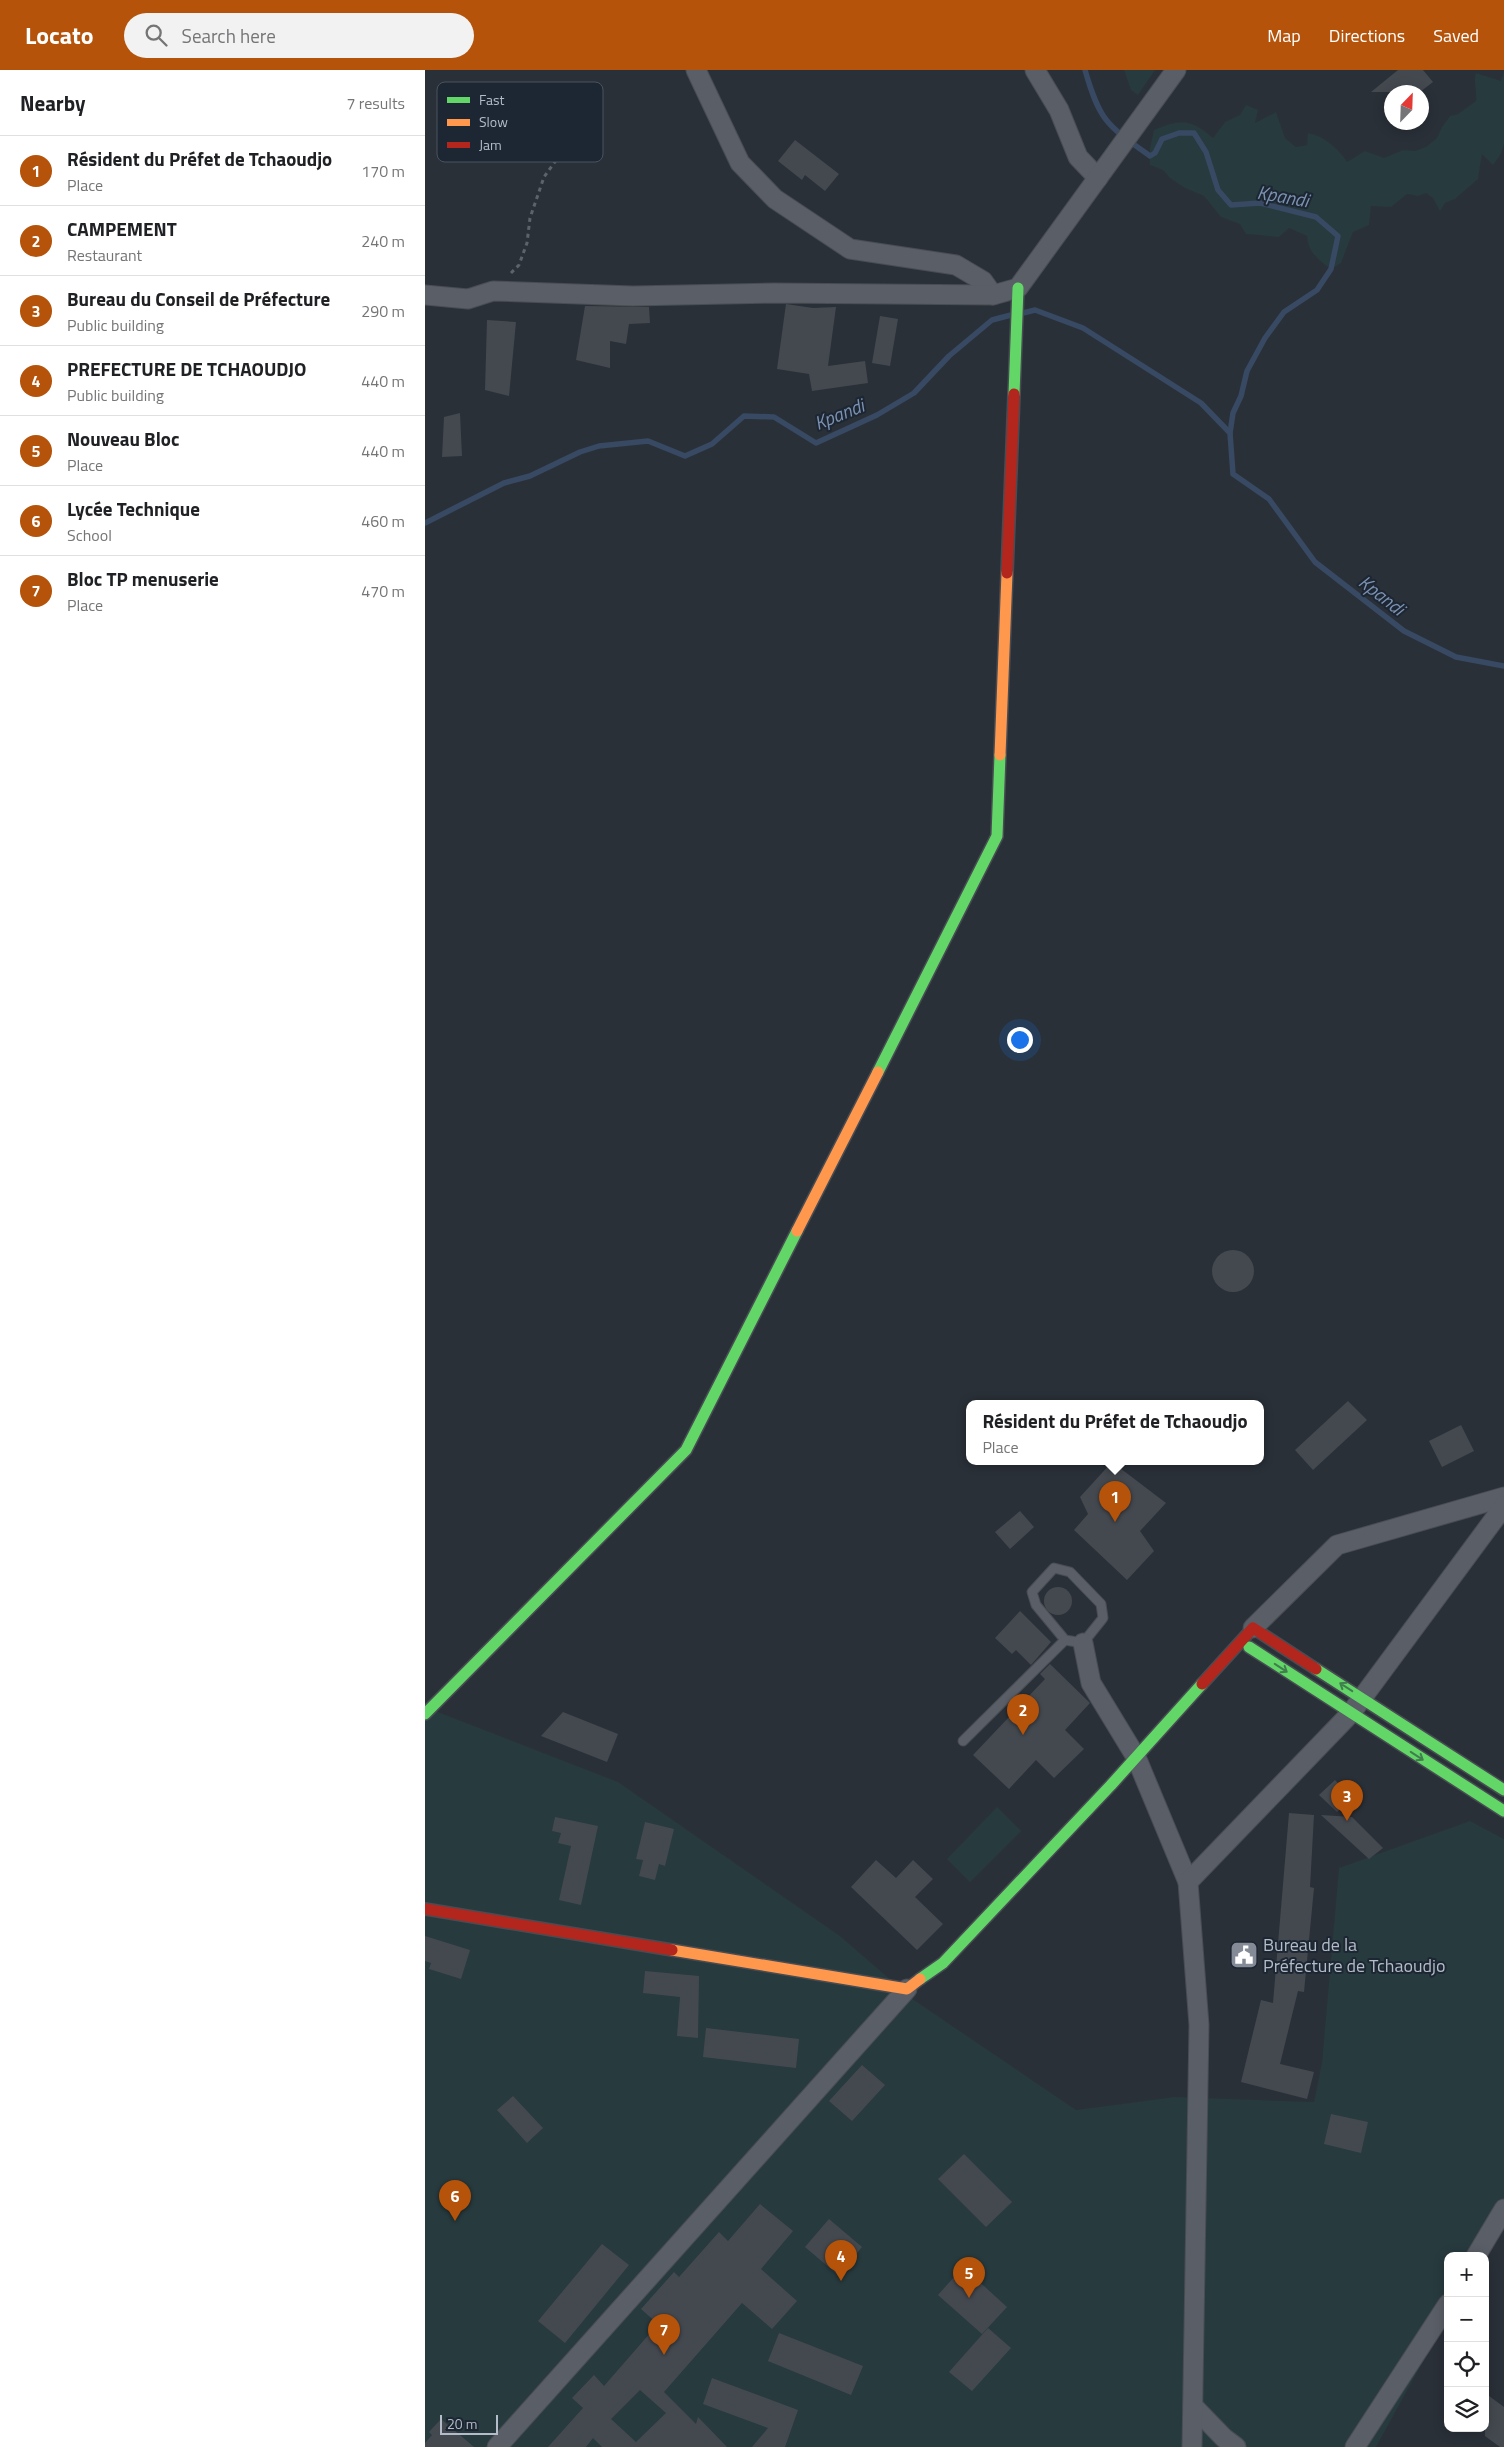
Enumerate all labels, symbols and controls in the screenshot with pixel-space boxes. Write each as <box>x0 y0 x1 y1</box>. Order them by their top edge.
search box <box>124 13 474 58</box>
text: Locato <box>25 17 94 53</box>
icon: search <box>142 21 170 49</box>
text: Search here <box>182 21 276 50</box>
text: Map <box>1267 22 1301 49</box>
text: Directions <box>1329 22 1405 49</box>
text: Saved <box>1433 22 1479 49</box>
legend <box>437 82 603 162</box>
north arrow <box>1384 85 1429 130</box>
text: Nearby <box>20 87 85 119</box>
text: Fast <box>479 89 504 110</box>
text: 7 results <box>346 91 405 115</box>
text: Slow <box>479 111 508 132</box>
text: Jam <box>479 134 502 155</box>
text: Résident du Préfet de Tchaoudjo <box>67 144 332 173</box>
text: 1 <box>32 159 40 183</box>
text: 170 m <box>361 159 405 183</box>
text: Place <box>67 173 103 197</box>
water label: Kpandi <box>1255 177 1313 215</box>
text: CAMPEMENT <box>67 214 177 243</box>
text: 2 <box>32 229 40 253</box>
text: 240 m <box>361 229 405 253</box>
text: Restaurant <box>67 243 142 267</box>
text: Bureau du Conseil de Préfecture <box>67 284 330 313</box>
text: 3 <box>32 299 40 323</box>
text: 290 m <box>361 299 405 323</box>
text: Public building <box>67 313 164 337</box>
text: PREFECTURE DE TCHAOUDJO <box>67 354 306 383</box>
text: 4 <box>32 369 40 393</box>
text: 440 m <box>361 369 405 393</box>
text: Public building <box>67 383 164 407</box>
water label: Kpandi <box>809 390 870 437</box>
text: Nouveau Bloc <box>67 424 179 453</box>
text: 5 <box>32 439 40 463</box>
text: 440 m <box>361 439 405 463</box>
text: Place <box>67 453 103 477</box>
text: Lycée Technique <box>67 494 200 523</box>
text: 6 <box>32 509 40 533</box>
text: 460 m <box>361 509 405 533</box>
text: School <box>67 523 112 547</box>
text: Bloc TP menuserie <box>67 564 219 593</box>
water label: Kpandi <box>1353 567 1413 623</box>
text: 7 <box>32 579 40 603</box>
text: 470 m <box>361 579 405 603</box>
text: Place <box>67 593 103 617</box>
your location <box>1007 1027 1033 1053</box>
popup <box>966 1400 1264 1465</box>
text: Résident du Préfet de Tchaoudjo <box>982 1406 1248 1435</box>
text: Place <box>982 1435 1019 1459</box>
pin: 1 <box>1099 1481 1131 1522</box>
one-way arrow <box>1274 1663 1288 1673</box>
one-way arrow <box>1339 1682 1353 1692</box>
pin: 2 <box>1007 1694 1039 1735</box>
one-way arrow <box>1410 1751 1424 1761</box>
pin: 3 <box>1331 1780 1363 1821</box>
place label: Bureau de la Préfecture de Tchaoudjo <box>1263 1931 1445 1979</box>
public building icon: Bureau de la Préfecture de Tchaoudjo <box>1229 1940 1259 1970</box>
pin: 6 <box>439 2180 471 2221</box>
pin: 4 <box>825 2240 857 2281</box>
map controls <box>1444 2252 1489 2432</box>
button: + <box>1444 2252 1489 2297</box>
pin: 5 <box>953 2257 985 2298</box>
button: − <box>1444 2297 1489 2342</box>
pin: 7 <box>648 2314 680 2355</box>
button: locate <box>1444 2342 1489 2387</box>
button: layers <box>1444 2387 1489 2432</box>
scale bar <box>440 2412 497 2435</box>
text: 20 m <box>447 2413 477 2434</box>

